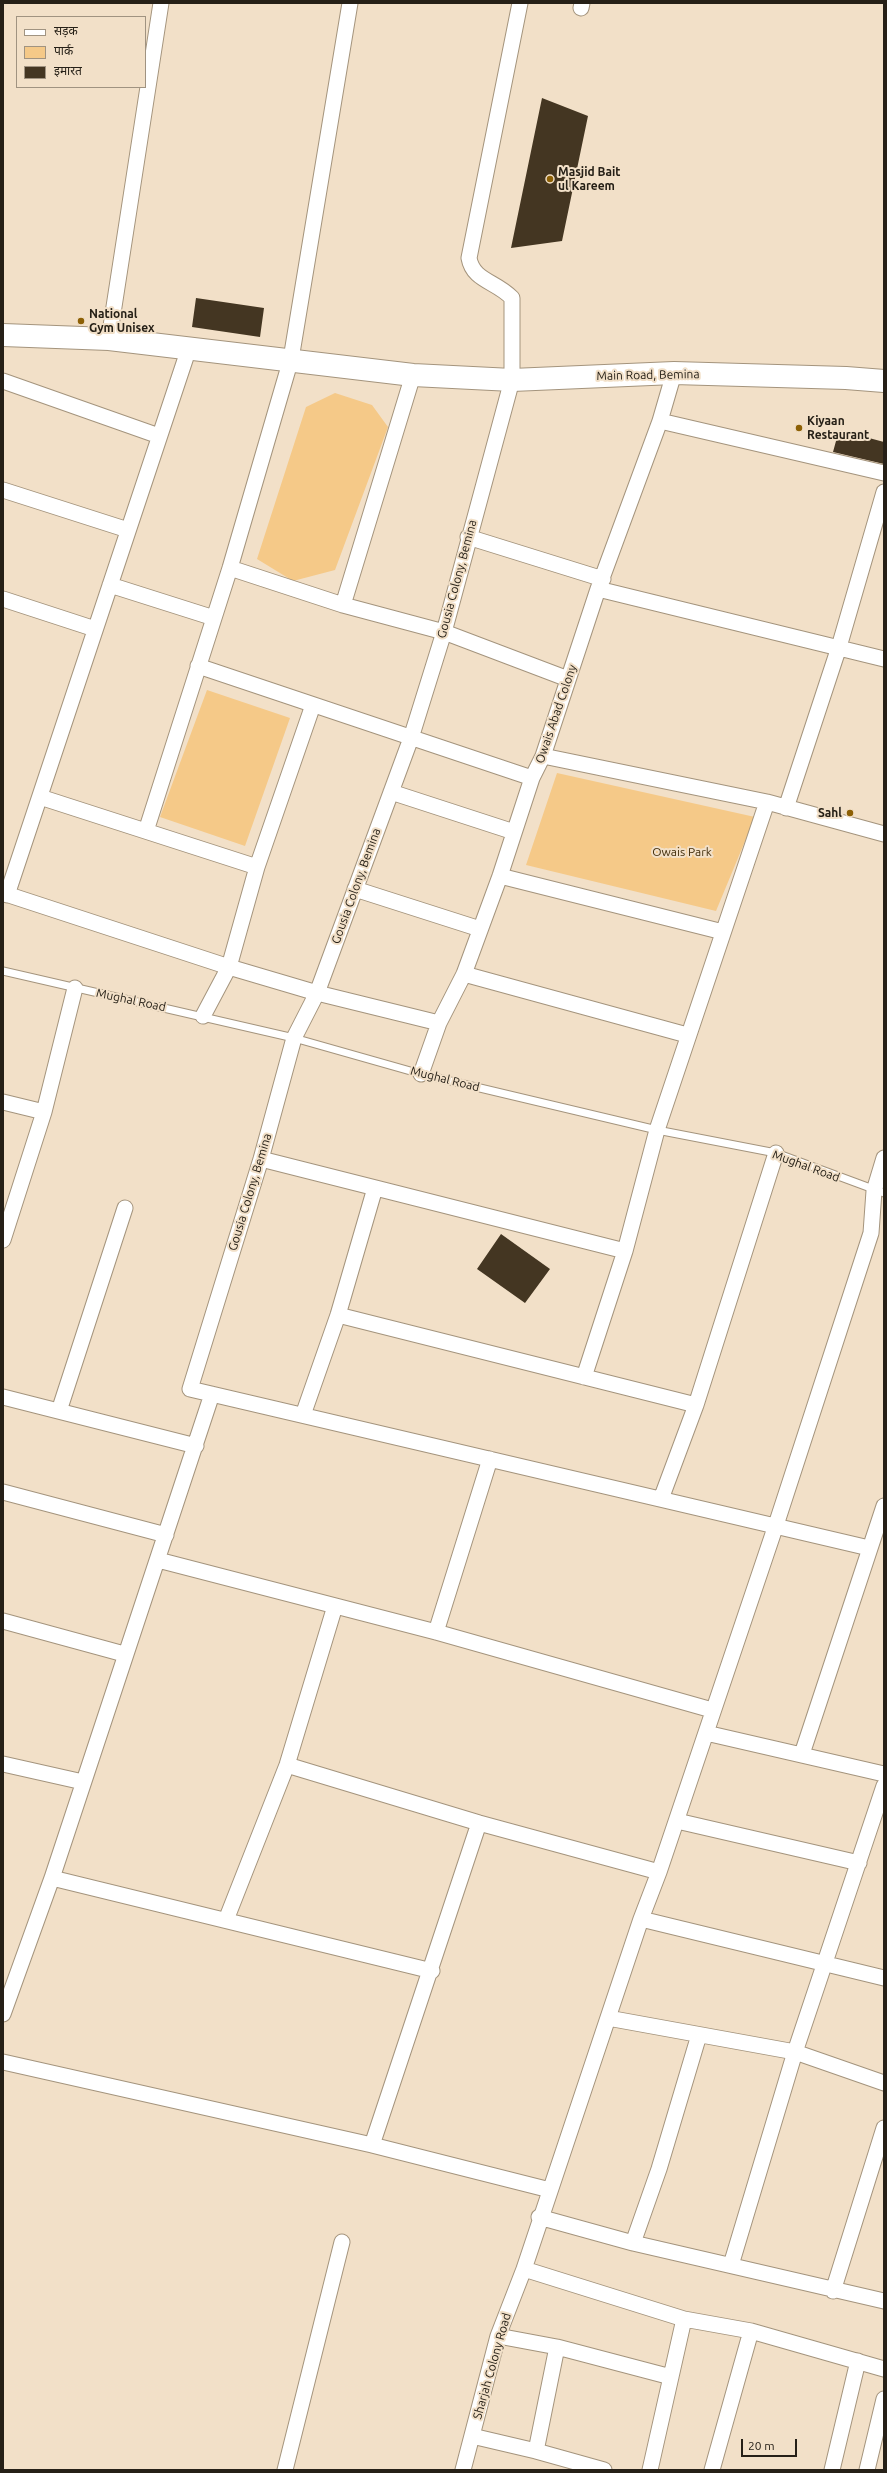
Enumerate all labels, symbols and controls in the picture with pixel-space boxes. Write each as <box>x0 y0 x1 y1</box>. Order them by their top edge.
legend <box>16 16 146 88</box>
text: सड़क <box>54 24 78 37</box>
text: पार्क <box>54 44 73 57</box>
text: इमारत <box>54 64 82 77</box>
place label: Masjid Bait ul Kareem <box>558 165 621 193</box>
marker: Masjid Bait ul Kareem <box>545 174 555 184</box>
place label: National Gym Unisex <box>89 307 155 335</box>
marker: National Gym Unisex <box>76 316 86 326</box>
street label: Main Road, Bemina <box>596 367 700 383</box>
place label: Kiyaan Restaurant <box>807 414 869 442</box>
marker: Kiyaan Restaurant <box>794 423 804 433</box>
street label: Gousia Colony, Bemina <box>434 518 480 640</box>
street label: Owais Abad Colony <box>532 663 580 765</box>
place label: Sahl <box>818 806 842 820</box>
marker: Sahl <box>845 808 855 818</box>
street label: Gousia Colony, Bemina <box>328 826 384 946</box>
park label: Owais Park <box>652 845 712 859</box>
street label: Mughal Road <box>95 986 167 1014</box>
street label: Mughal Road <box>409 1063 481 1095</box>
street label: Gousia Colony, Bemina <box>225 1132 275 1252</box>
street label: Mughal Road <box>770 1147 842 1185</box>
street label: Sharjah Colony Road <box>470 2311 514 2421</box>
scale bar <box>743 2431 799 2457</box>
text: 20 m <box>748 2439 775 2452</box>

